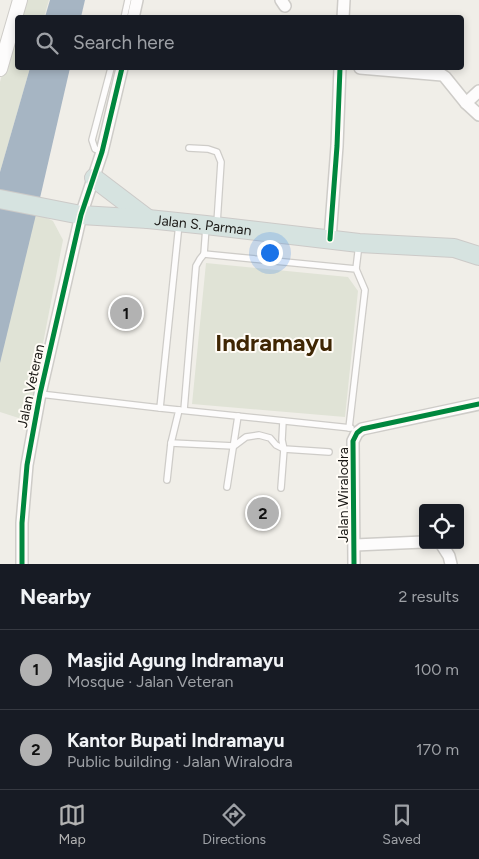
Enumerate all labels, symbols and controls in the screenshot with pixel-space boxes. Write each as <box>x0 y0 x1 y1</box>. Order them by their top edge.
search box <box>15 15 464 70</box>
icon: search <box>33 29 61 57</box>
text: Search here <box>73 31 175 54</box>
street label: Jalan S. Parman <box>154 211 253 239</box>
your location <box>257 240 283 266</box>
pin: 1 <box>110 294 142 332</box>
district label: Indramayu <box>215 328 333 357</box>
street label: Jalan Veteran <box>14 342 48 429</box>
street label: Jalan Wiralodra <box>335 447 352 543</box>
pin: 2 <box>247 494 279 532</box>
map controls <box>419 504 464 549</box>
button: locate <box>419 504 464 549</box>
text: Nearby <box>20 584 91 609</box>
text: 2 results <box>399 587 459 606</box>
text: Masjid Agung Indramayu <box>67 649 284 672</box>
text: 1 <box>33 660 39 679</box>
text: 100 m <box>414 660 459 679</box>
text: Mosque · Jalan Veteran <box>67 672 234 691</box>
text: Kantor Bupati Indramayu <box>67 729 284 752</box>
text: 2 <box>31 740 41 759</box>
text: 170 m <box>416 740 459 759</box>
text: Public building · Jalan Wiralodra <box>67 752 293 771</box>
tab: Map <box>58 801 86 848</box>
tab: Directions <box>202 801 266 848</box>
tab: Saved <box>382 801 421 848</box>

